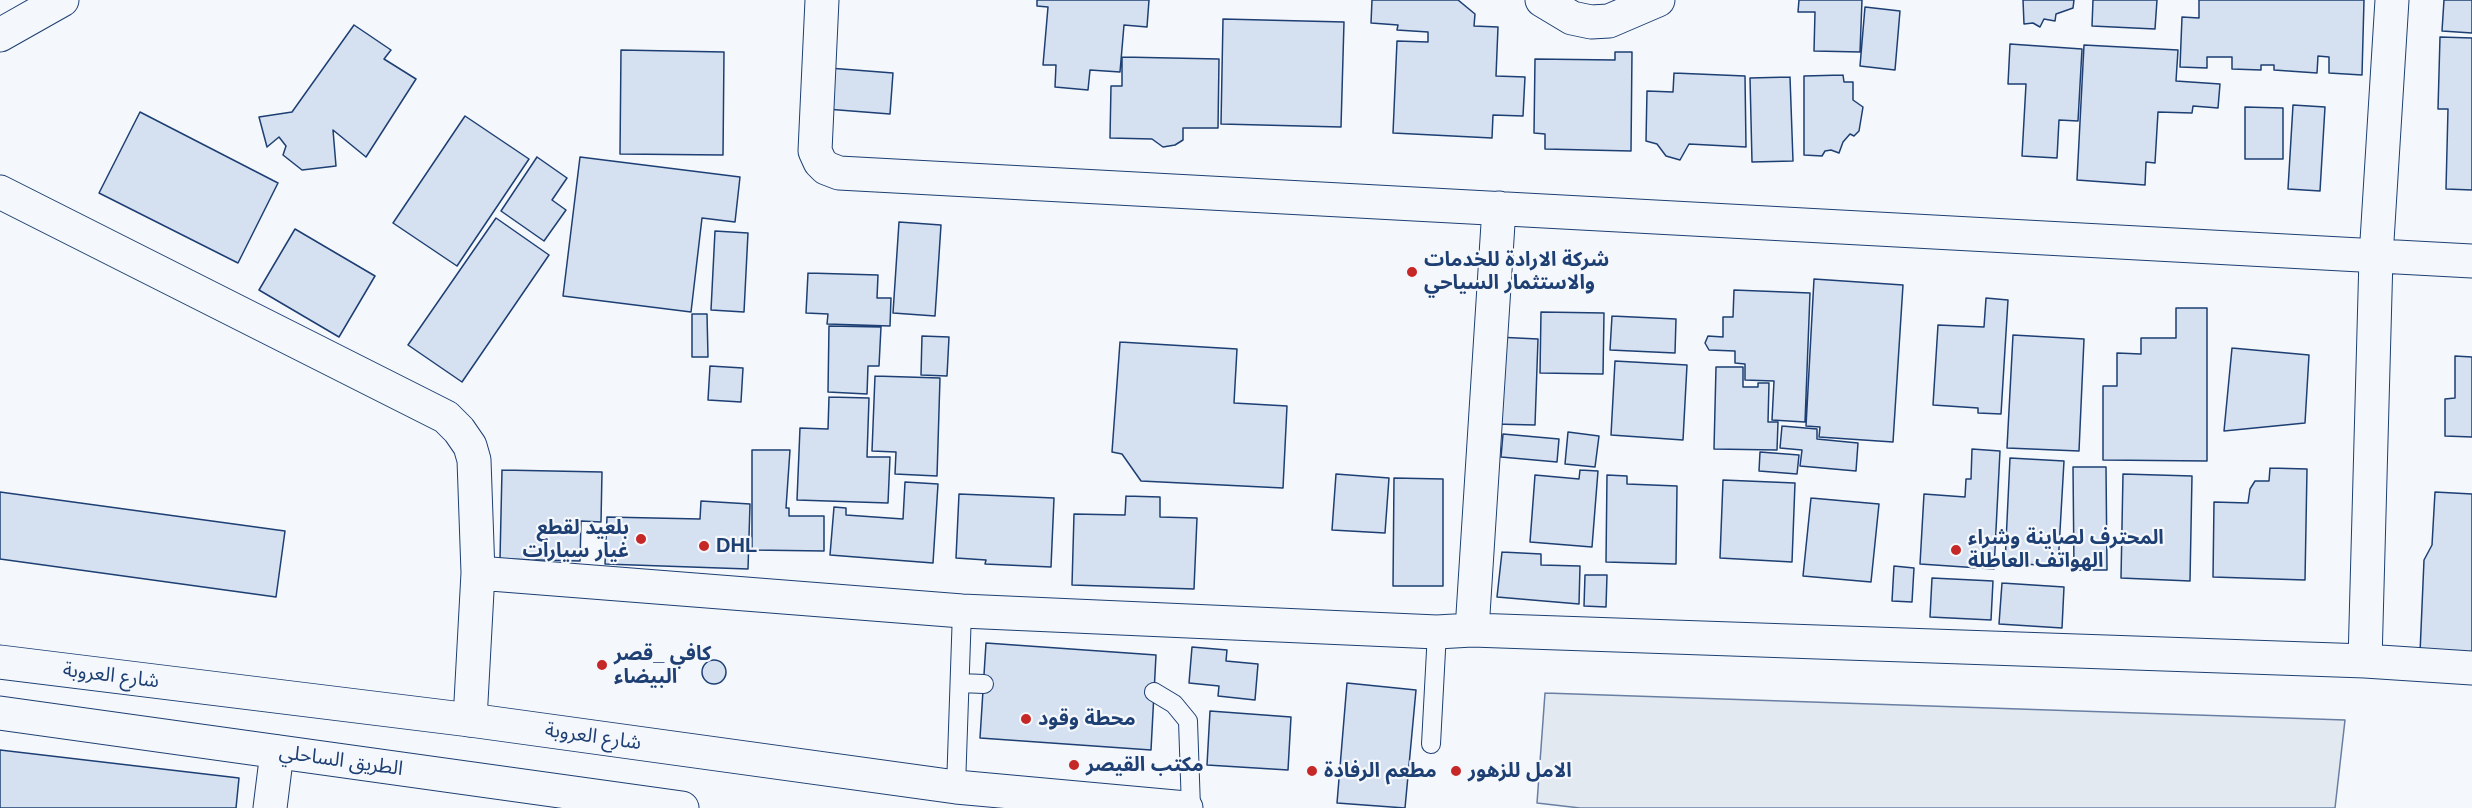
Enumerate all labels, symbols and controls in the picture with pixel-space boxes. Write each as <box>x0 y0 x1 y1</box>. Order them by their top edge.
place label: شركة الارادة للخدمات والاستثمار السياحي <box>1424 248 1609 295</box>
marker: شركة الارادة للخدمات والاستثمار السياحي <box>1405 265 1419 279</box>
place label: بلعيد لقطع غيار سيارات <box>522 516 629 563</box>
place label: المحترف لصاينة وشراء الهواتف العاطلة <box>1968 526 2164 573</box>
marker: بلعيد لقطع غيار سيارات <box>634 532 648 546</box>
place label: DHL <box>716 534 757 558</box>
marker: DHL <box>697 539 711 553</box>
marker: المحترف لصاينة وشراء الهواتف العاطلة <box>1949 543 1963 557</box>
place label: كافي _قصر البيضاء <box>614 642 711 689</box>
street label: شارع العروبة <box>61 658 161 694</box>
marker: كافي _قصر البيضاء <box>595 658 609 672</box>
place label: محطة وقود <box>1038 707 1136 731</box>
marker: محطة وقود <box>1019 712 1033 726</box>
street label: شارع العروبة <box>543 718 643 756</box>
street label: الطريق الساحلي <box>278 740 404 782</box>
place label: مكتب القيصر <box>1086 753 1204 777</box>
marker: مكتب القيصر <box>1067 758 1081 772</box>
place label: مطعم الرفادة <box>1324 759 1437 783</box>
place label: الامل للزهور <box>1468 759 1572 783</box>
marker: مطعم الرفادة <box>1305 764 1319 778</box>
marker: الامل للزهور <box>1449 764 1463 778</box>

